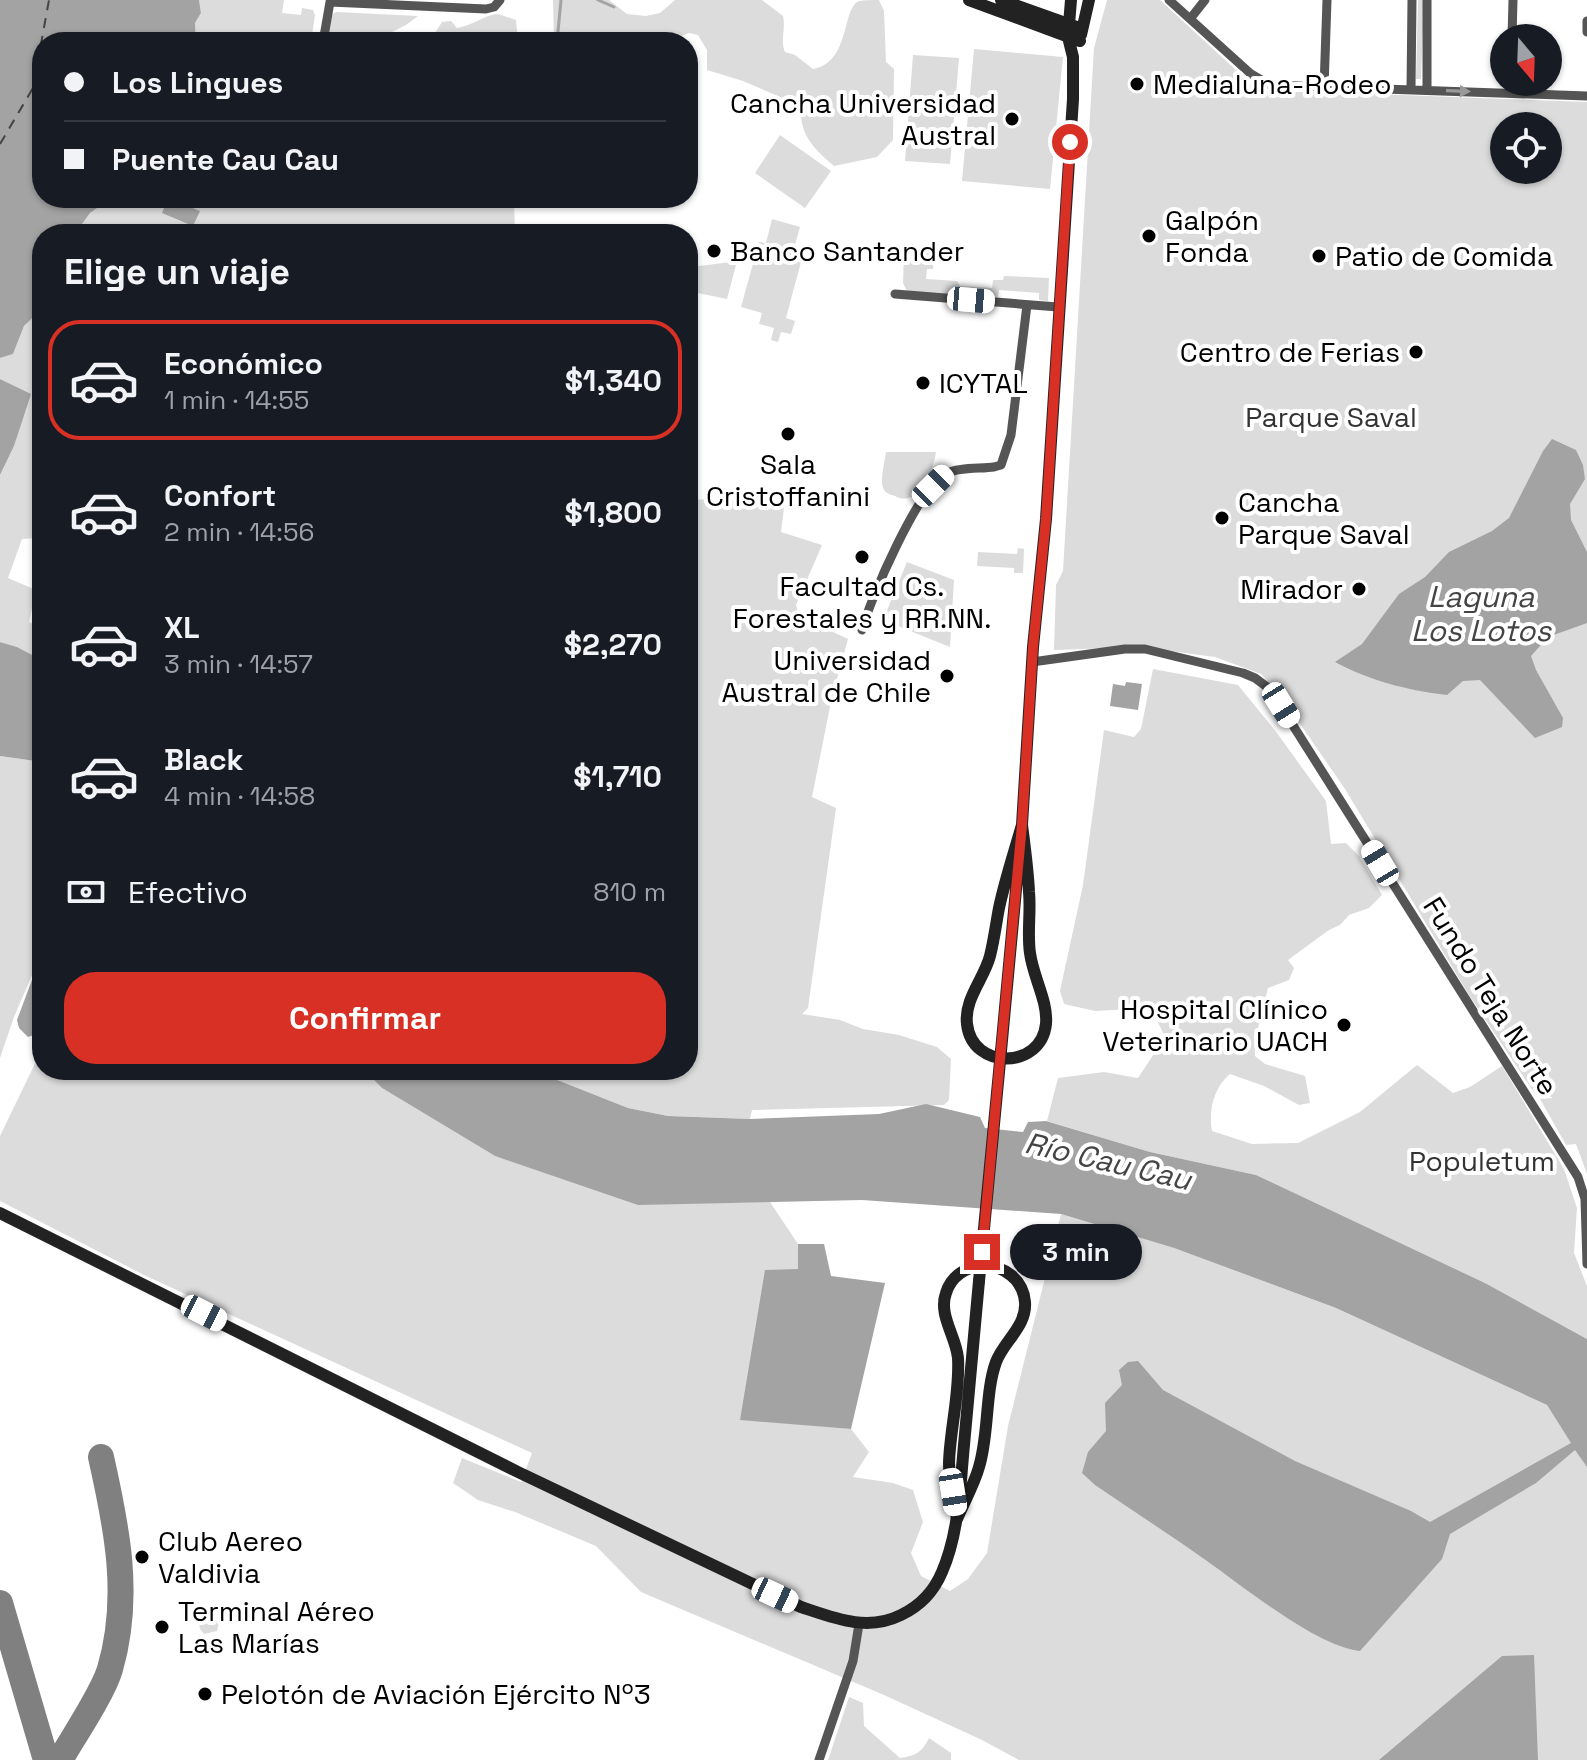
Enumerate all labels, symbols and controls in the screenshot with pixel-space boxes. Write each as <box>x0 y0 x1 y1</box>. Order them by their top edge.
north arrow <box>1490 24 1562 96</box>
map controls <box>1490 24 1562 184</box>
text: Los Lingues <box>112 63 283 102</box>
place label: Medialuna-Rodeo <box>1153 66 1391 102</box>
marker: Medialuna-Rodeo <box>1128 75 1146 93</box>
place label: Cancha Universidad Austral <box>730 85 996 153</box>
one-way arrow <box>1446 85 1471 98</box>
marker: Cancha Universidad Austral <box>1003 110 1021 128</box>
button: locate <box>1490 112 1562 184</box>
route start <box>1052 124 1088 160</box>
text: Puente Cau Cau <box>112 140 339 179</box>
place label: Galpón Fonda <box>1165 202 1259 270</box>
marker: Galpón Fonda <box>1140 227 1158 245</box>
place label: Banco Santander <box>730 233 964 269</box>
place label: Patio de Comida <box>1335 238 1553 274</box>
marker: Banco Santander <box>705 242 723 260</box>
marker: Patio de Comida <box>1310 247 1328 265</box>
text: Elige un viaje <box>64 249 290 295</box>
car <box>946 286 996 314</box>
place label: Centro de Ferias <box>1180 334 1400 370</box>
marker: Centro de Ferias <box>1407 343 1425 361</box>
icon: car <box>68 344 140 416</box>
text: Económico <box>164 344 323 383</box>
text: $1,340 <box>565 361 662 400</box>
place label: ICYTAL <box>939 365 1028 401</box>
marker: ICYTAL <box>914 374 932 392</box>
text: 1 min · 14:55 <box>164 383 309 417</box>
park label: Parque Saval <box>1245 399 1417 435</box>
marker: Sala Cristoffanini <box>779 425 797 443</box>
place label: Sala Cristoffanini <box>706 446 870 514</box>
car <box>908 461 958 511</box>
icon: car <box>68 476 140 548</box>
text: Confort <box>164 476 276 515</box>
place label: Cancha Parque Saval <box>1238 484 1410 552</box>
text: $1,800 <box>565 493 662 532</box>
marker: Cancha Parque Saval <box>1213 509 1231 527</box>
text: 2 min · 14:56 <box>164 515 314 549</box>
marker: Facultad Cs. Forestales y RR.NN. <box>853 548 871 566</box>
place label: Facultad Cs. Forestales y RR.NN. <box>733 568 991 636</box>
place label: Mirador <box>1240 571 1343 607</box>
water label: Laguna Los Lotos <box>1411 577 1552 650</box>
marker: Mirador <box>1350 580 1368 598</box>
icon: car <box>68 608 140 680</box>
text: XL <box>164 608 200 647</box>
text: $2,270 <box>564 625 662 664</box>
place label: Universidad Austral de Chile <box>721 642 931 710</box>
text: 3 min · 14:57 <box>164 647 313 681</box>
marker: Universidad Austral de Chile <box>938 667 956 685</box>
car <box>1258 678 1304 732</box>
icon: car <box>68 740 140 812</box>
text: Black <box>164 740 243 779</box>
text: $1,710 <box>573 757 662 796</box>
text: 4 min · 14:58 <box>164 779 315 813</box>
car <box>1357 836 1403 890</box>
icon: cash <box>64 870 108 914</box>
text: Efectivo <box>128 873 248 912</box>
text: 810 m <box>593 875 666 909</box>
street label: Fundo Teja Norte <box>1416 890 1566 1102</box>
button: Confirmar <box>64 972 666 1064</box>
place label: Hospital Clínico Veterinario UACH <box>1102 991 1328 1059</box>
marker: Hospital Clínico Veterinario UACH <box>1335 1016 1353 1034</box>
water label: Río Cau Cau <box>1021 1123 1196 1199</box>
park label: Populetum <box>1409 1143 1555 1179</box>
callout: 3 min <box>1010 1224 1142 1280</box>
route end <box>964 1234 1000 1270</box>
text: 3 min <box>1042 1235 1110 1269</box>
car <box>177 1291 231 1335</box>
car <box>937 1466 969 1518</box>
place label: Club Aereo Valdivia <box>158 1523 303 1591</box>
marker: Club Aereo Valdivia <box>133 1548 151 1566</box>
car <box>748 1574 802 1616</box>
place label: Terminal Aéreo Las Marías <box>178 1593 375 1661</box>
marker: Terminal Aéreo Las Marías <box>153 1618 171 1636</box>
place label: Pelotón de Aviación Ejército Nº3 <box>221 1676 651 1712</box>
marker: Pelotón de Aviación Ejército Nº3 <box>196 1685 214 1703</box>

